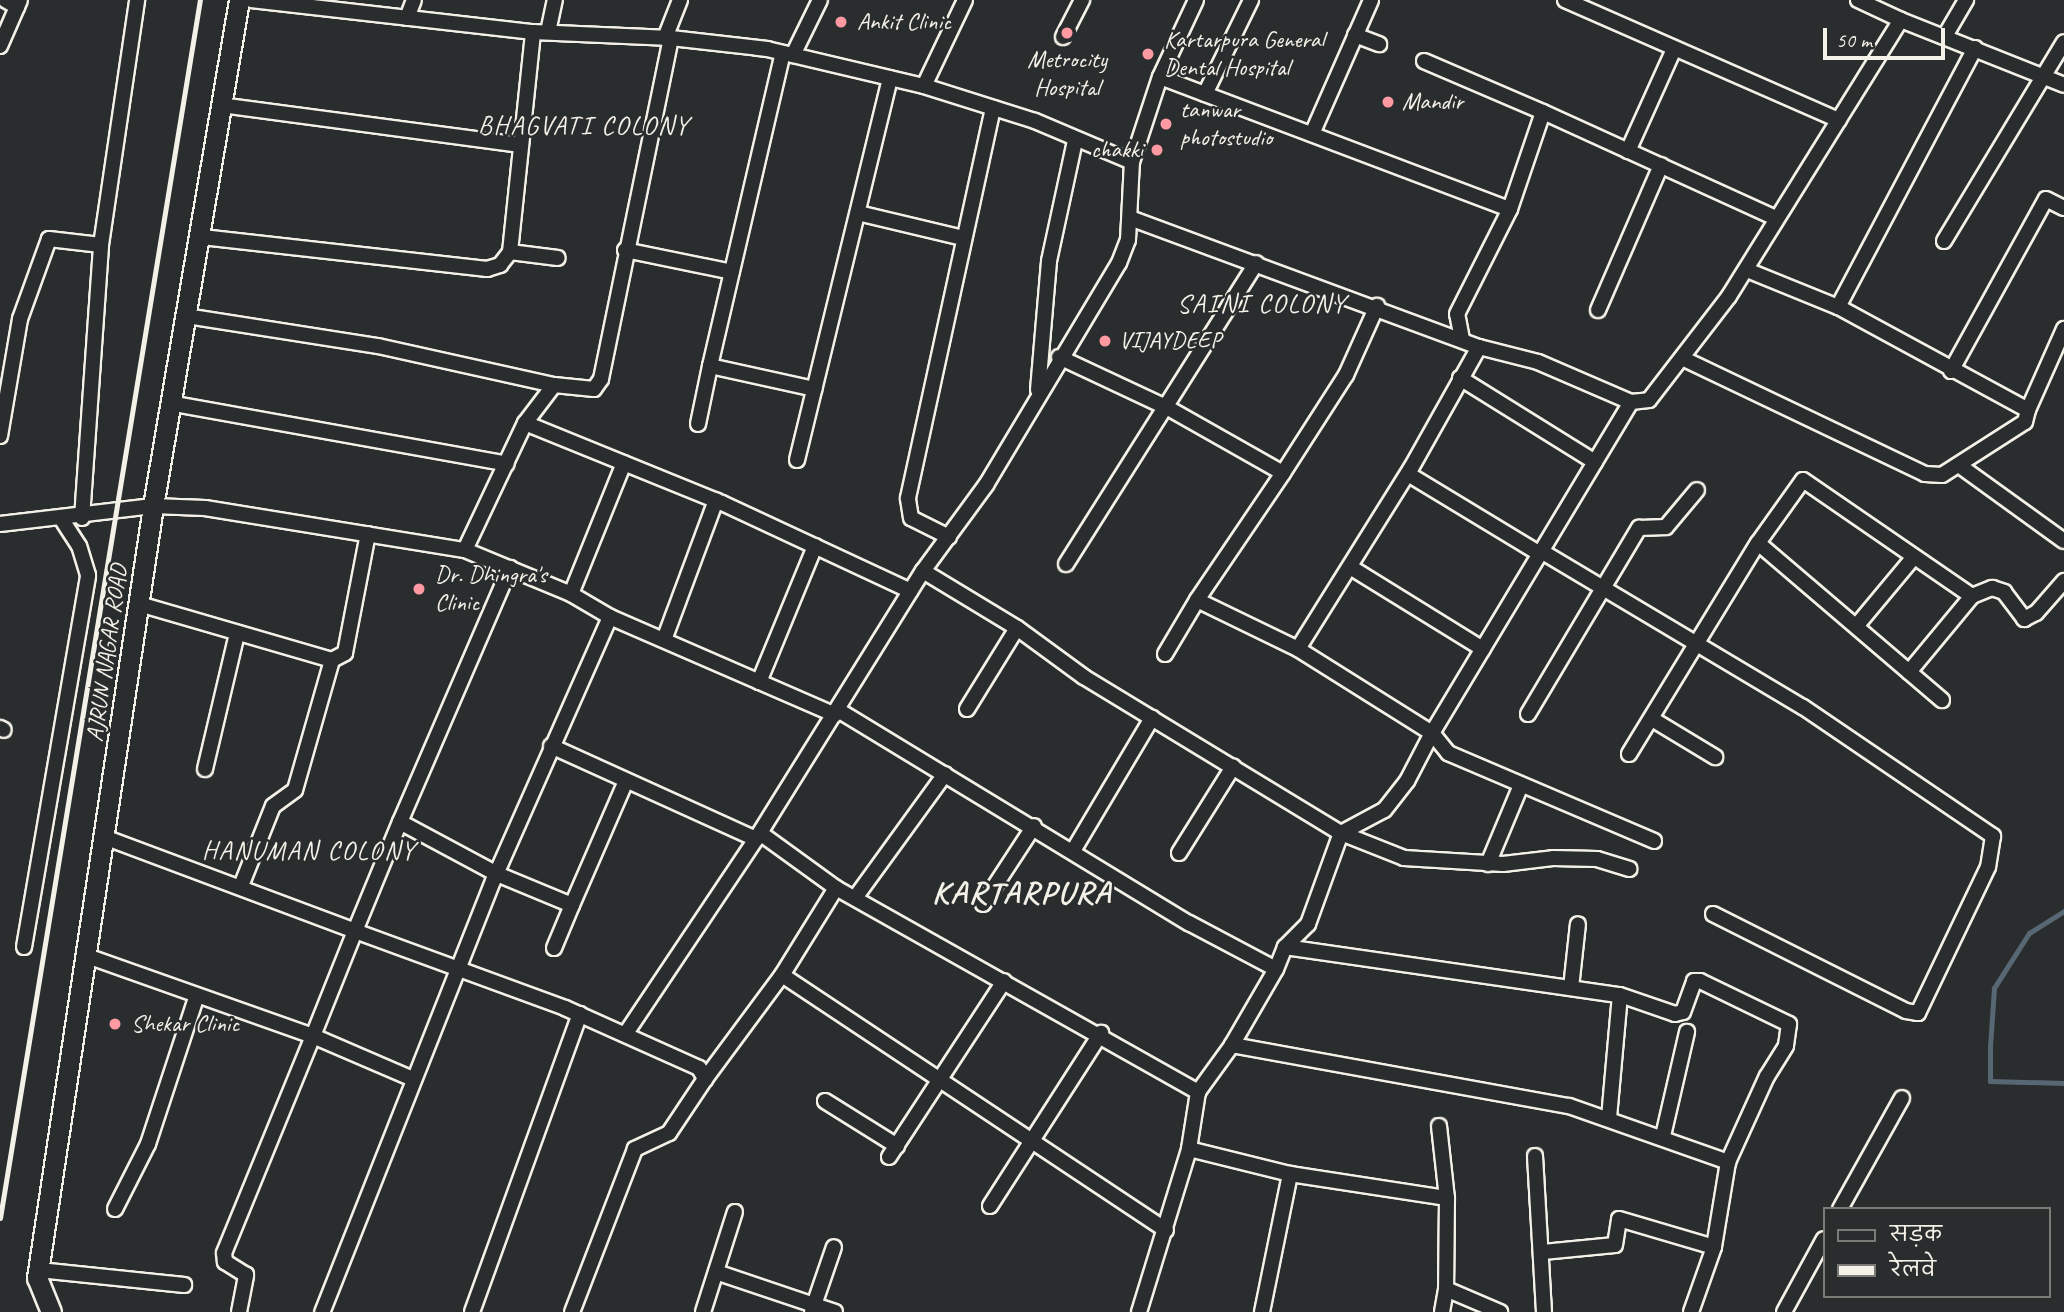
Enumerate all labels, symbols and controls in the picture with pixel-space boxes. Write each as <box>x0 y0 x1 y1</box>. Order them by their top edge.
place label: Ankit Clinic <box>857 8 951 36</box>
marker: Ankit Clinic <box>831 12 851 32</box>
scale bar <box>1826 14 1948 58</box>
marker: Metrocity Hospital <box>1057 23 1077 43</box>
place label: Kartarpura General Dental Hospital <box>1164 26 1324 82</box>
text: 50 m <box>1836 27 1872 53</box>
marker: Kartarpura General Dental Hospital <box>1138 44 1158 64</box>
place label: Metrocity Hospital <box>1027 46 1107 102</box>
place label: Mandir <box>1402 88 1463 116</box>
marker: Mandir <box>1380 94 1396 110</box>
place label: tanwar photostudio <box>1180 96 1272 152</box>
district label: BHAGVATI COLONY <box>480 110 688 142</box>
marker: tanwar photostudio <box>1158 116 1174 132</box>
place label: chakki <box>1091 136 1143 164</box>
marker: chakki <box>1149 142 1165 158</box>
district label: SAINI COLONY <box>1180 288 1344 320</box>
place label: VIJAYDEEP <box>1119 327 1221 355</box>
marker: VIJAYDEEP <box>1097 333 1113 349</box>
place label: Dr. Dhingra's Clinic <box>435 561 547 617</box>
street label: AJRUN NAGAR ROAD <box>80 562 134 744</box>
marker: Dr. Dhingra's Clinic <box>409 579 429 599</box>
district label: HANUMAN COLONY <box>205 835 413 867</box>
district label: KARTARPURA <box>934 874 1110 912</box>
place label: Shekar Clinic <box>131 1010 239 1038</box>
marker: Shekar Clinic <box>105 1014 125 1034</box>
legend <box>1822 1207 2050 1298</box>
text: सड़क <box>1890 1221 1942 1247</box>
text: रेलवे <box>1890 1256 1936 1282</box>

